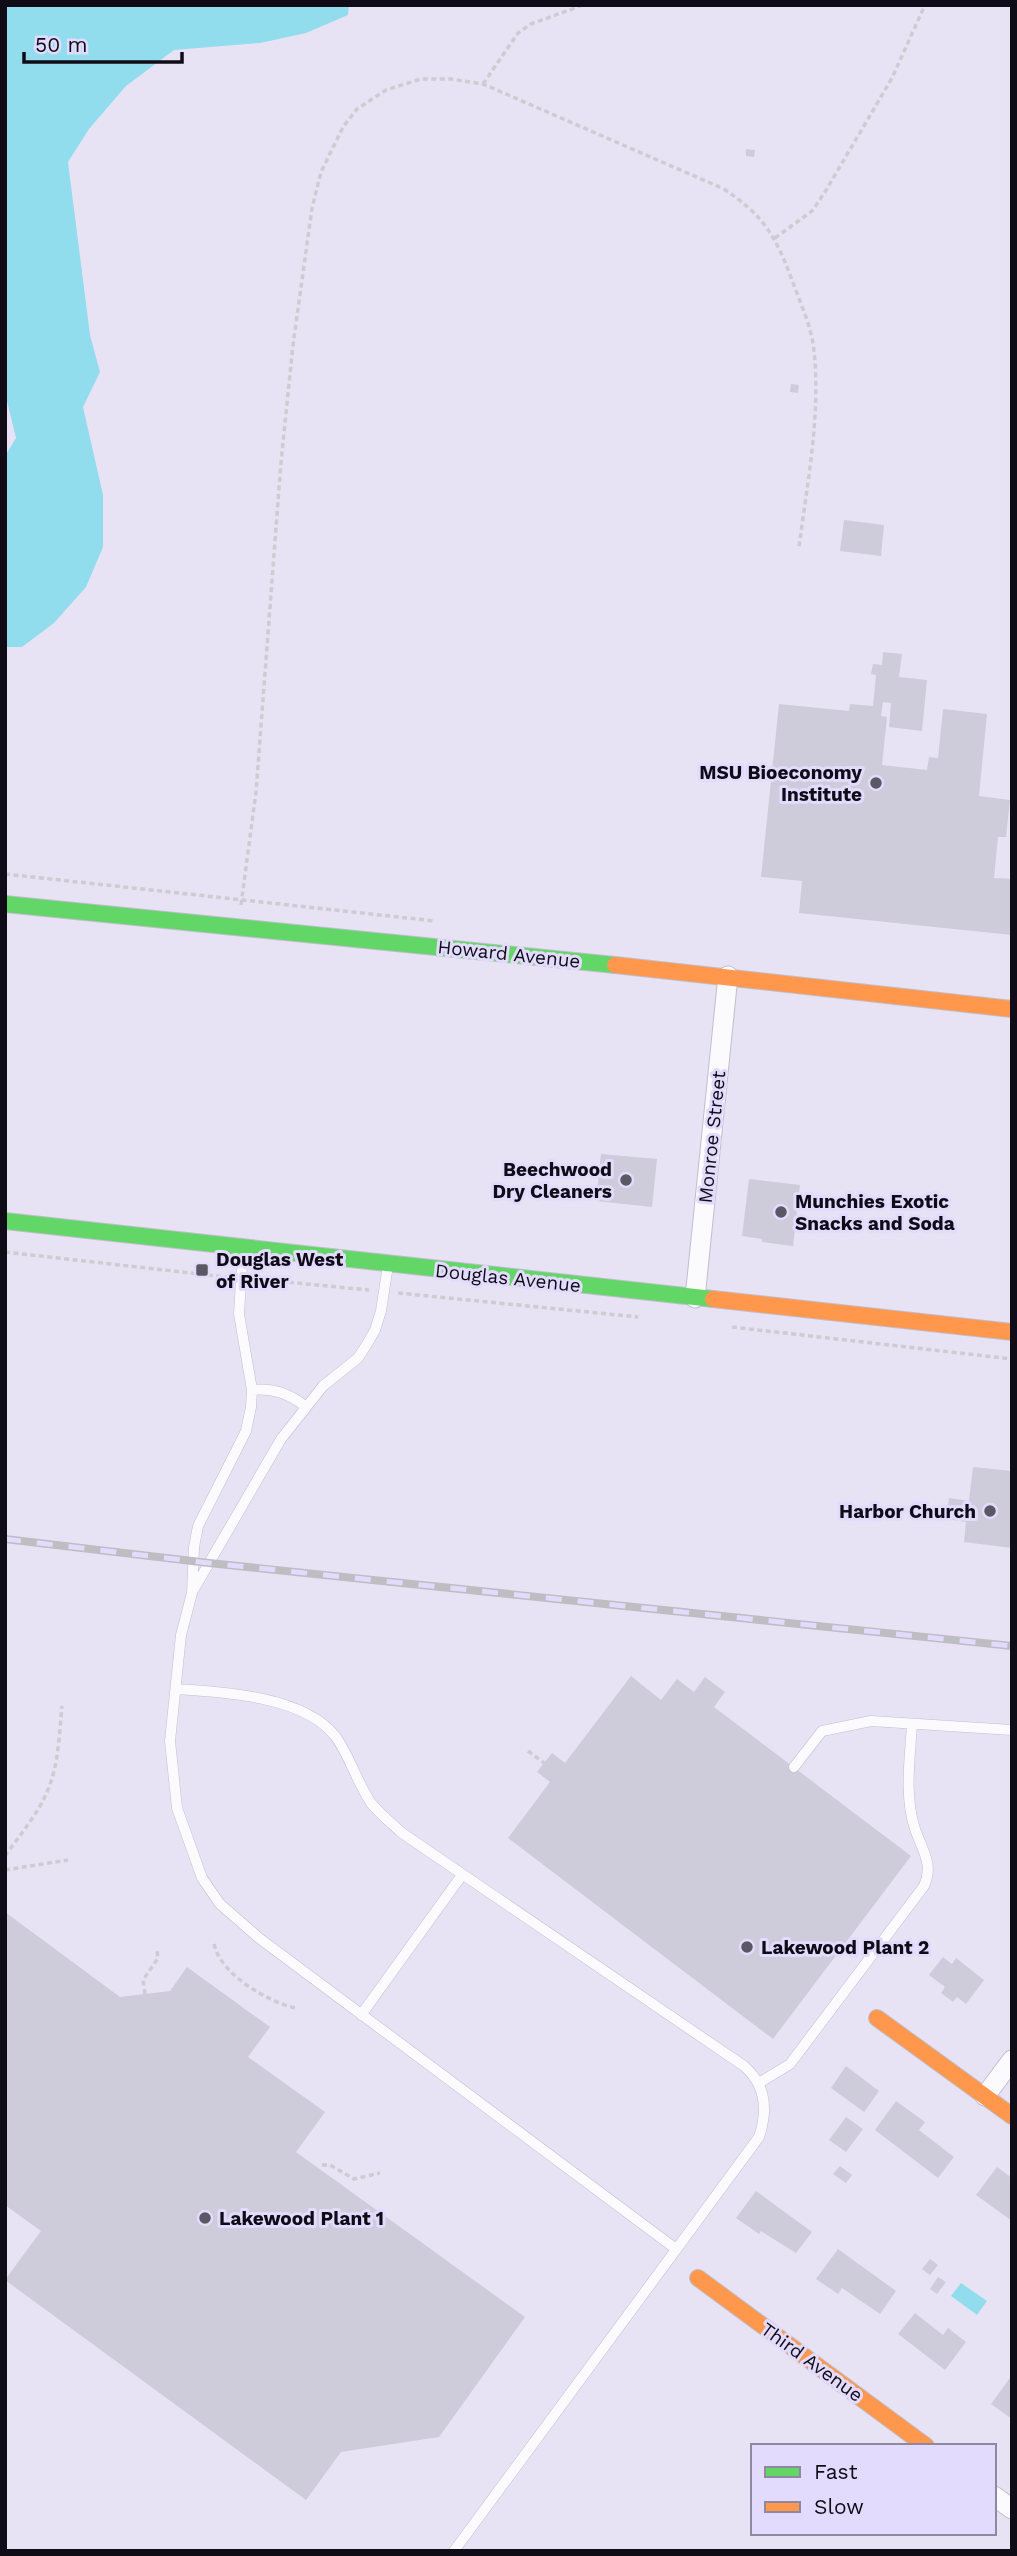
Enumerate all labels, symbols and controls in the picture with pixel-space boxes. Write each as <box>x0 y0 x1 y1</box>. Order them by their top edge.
scale bar <box>24 21 182 65</box>
text: 50 m <box>35 32 87 57</box>
place label: MSU Bioeconomy Institute <box>699 761 862 806</box>
marker: MSU Bioeconomy Institute <box>868 775 884 791</box>
street label: Howard Avenue <box>436 935 582 973</box>
street label: Monroe Street <box>694 1070 730 1204</box>
place label: Beechwood Dry Cleaners <box>492 1158 612 1203</box>
marker: Beechwood Dry Cleaners <box>618 1172 634 1188</box>
place label: Munchies Exotic Snacks and Soda <box>795 1190 955 1235</box>
marker: Munchies Exotic Snacks and Soda <box>773 1204 789 1220</box>
place label: Douglas West of River <box>216 1248 344 1293</box>
street label: Douglas Avenue <box>434 1259 582 1297</box>
marker: Douglas West of River <box>194 1262 210 1278</box>
place label: Harbor Church <box>839 1500 976 1523</box>
marker: Harbor Church <box>982 1503 998 1519</box>
place label: Lakewood Plant 2 <box>761 1936 929 1959</box>
marker: Lakewood Plant 2 <box>739 1939 755 1955</box>
place label: Lakewood Plant 1 <box>219 2207 384 2230</box>
marker: Lakewood Plant 1 <box>197 2210 213 2226</box>
street label: Third Avenue <box>757 2317 867 2407</box>
legend <box>751 2444 996 2535</box>
text: Fast <box>814 2459 858 2484</box>
text: Slow <box>814 2494 864 2519</box>

